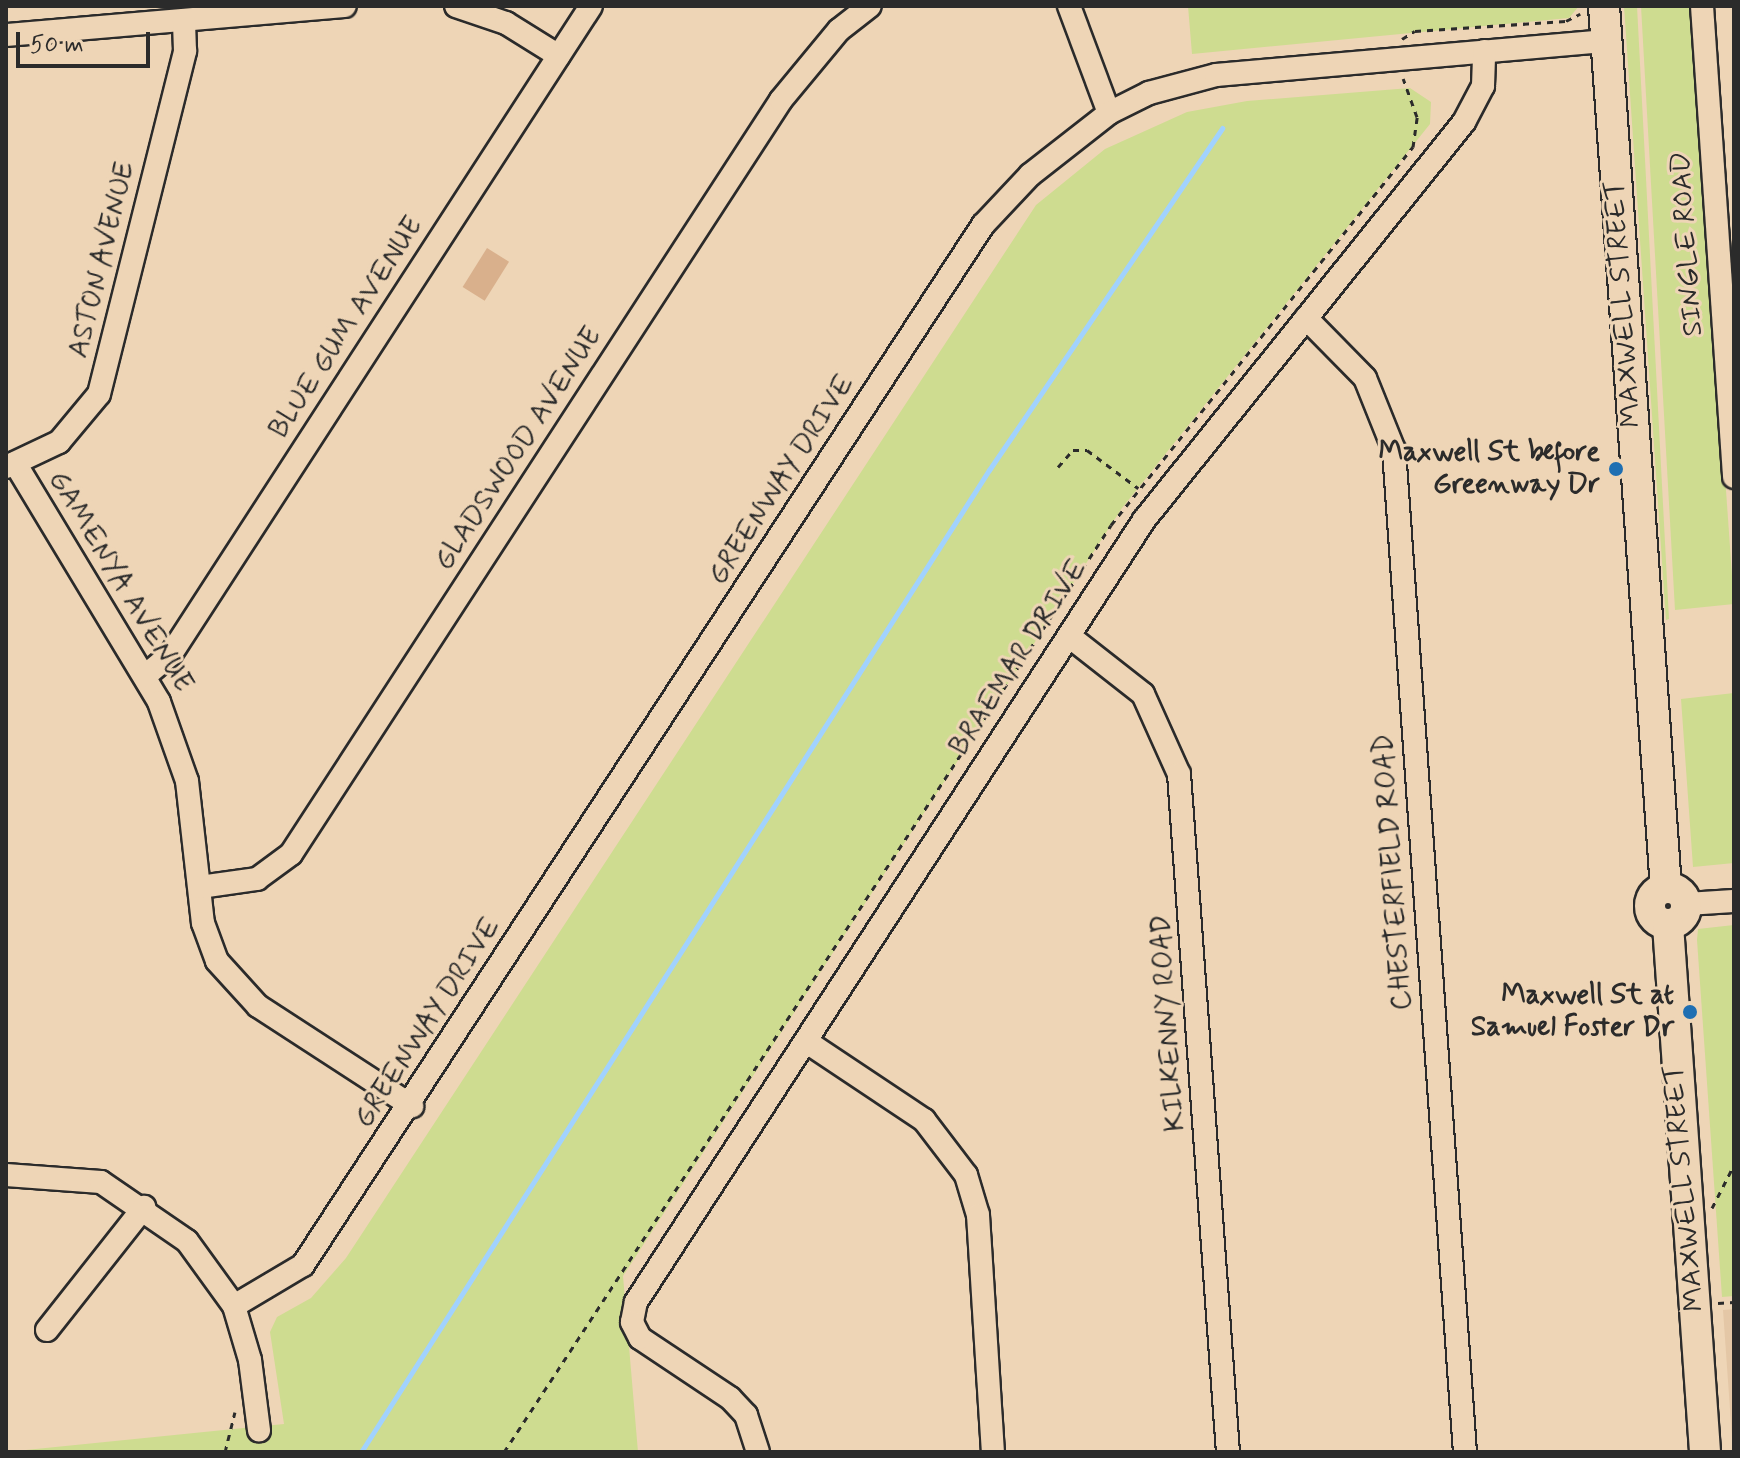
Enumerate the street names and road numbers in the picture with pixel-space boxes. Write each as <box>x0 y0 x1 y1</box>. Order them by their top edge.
street label: SINGLE ROAD <box>1665 151 1711 337</box>
street label: ASTON AVENUE <box>62 157 144 363</box>
street label: MAXWELL STREET <box>1598 177 1650 431</box>
street label: BLUE GUM AVENUE <box>263 211 431 445</box>
street label: GLADSWOOD AVENUE <box>428 321 610 577</box>
street label: GREENWAY DRIVE <box>701 368 863 592</box>
street label: GAMENYA AVENUE <box>41 465 199 699</box>
street label: BRAEMAR DRIVE <box>943 553 1095 763</box>
street label: CHESTERFIELD ROAD <box>1368 734 1420 1010</box>
street label: GREENWAY DRIVE <box>347 911 509 1135</box>
street label: KILKENNY ROAD <box>1145 913 1193 1133</box>
street label: MAXWELL STREET <box>1657 1061 1713 1315</box>

